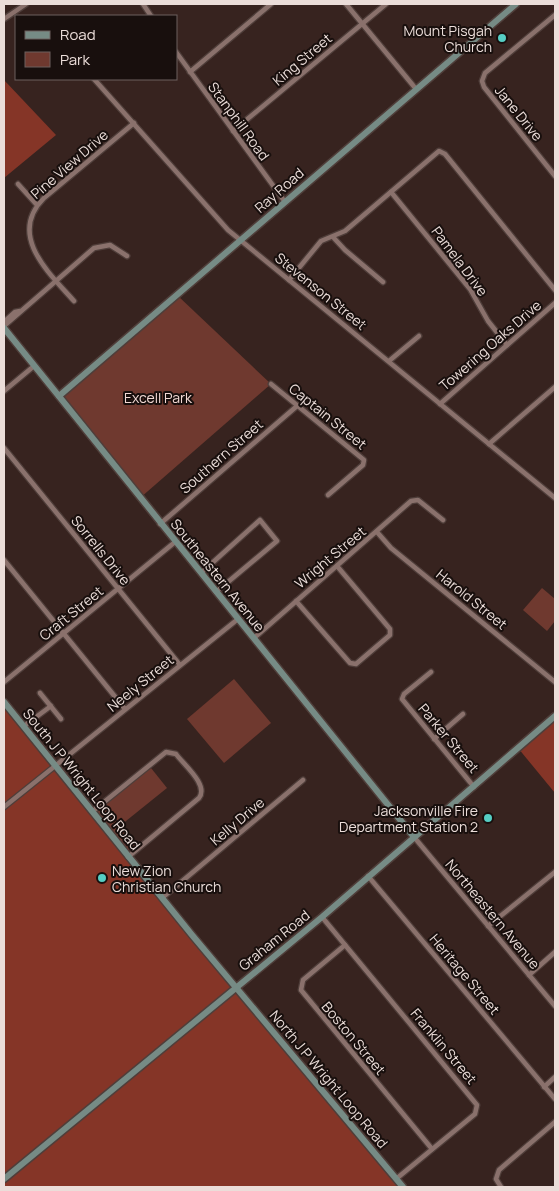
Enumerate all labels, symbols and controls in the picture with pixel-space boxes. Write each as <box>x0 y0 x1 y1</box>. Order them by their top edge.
legend <box>15 15 178 80</box>
place label: Mount Pisgah Church <box>403 21 492 56</box>
text: Road <box>60 24 96 45</box>
street label: King Street <box>268 28 336 89</box>
marker: Mount Pisgah Church <box>496 32 508 44</box>
text: Park <box>60 49 90 70</box>
street label: Stanphill Road <box>204 78 274 164</box>
street label: Jane Drive <box>491 81 547 145</box>
street label: Pine View Drive <box>26 125 112 203</box>
street label: Ray Road <box>250 163 308 217</box>
street label: Pamela Drive <box>428 222 492 300</box>
street label: Stevenson Street <box>271 248 371 334</box>
street label: Towering Oaks Drive <box>435 295 545 395</box>
street label: Captain Street <box>285 379 371 454</box>
park label: Excell Park <box>124 388 193 407</box>
street label: Southern Street <box>175 414 267 497</box>
street label: Sorrells Drive <box>67 511 135 589</box>
street label: Southeastern Avenue <box>167 515 269 635</box>
street label: Wright Street <box>290 521 370 592</box>
street label: Harold Street <box>433 565 512 634</box>
street label: Craft Street <box>35 581 107 645</box>
street label: Neely Street <box>103 650 178 716</box>
street label: Parker Street <box>414 699 484 777</box>
street label: South J P Wright Loop Road <box>19 704 145 854</box>
street label: Kelly Drive <box>206 793 268 849</box>
place label: Jacksonville Fire Department Station 2 <box>339 801 478 836</box>
marker: Jacksonville Fire Department Station 2 <box>482 812 494 824</box>
street label: Northeastern Avenue <box>441 855 545 973</box>
place label: New Zion Christian Church <box>112 861 221 896</box>
marker: New Zion Christian Church <box>96 872 108 884</box>
street label: Graham Road <box>234 905 314 975</box>
street label: Heritage Street <box>426 930 505 1019</box>
street label: Boston Street <box>318 997 390 1079</box>
street label: Franklin Street <box>407 1004 482 1088</box>
street label: North J P Wright Loop Road <box>266 1006 392 1152</box>

